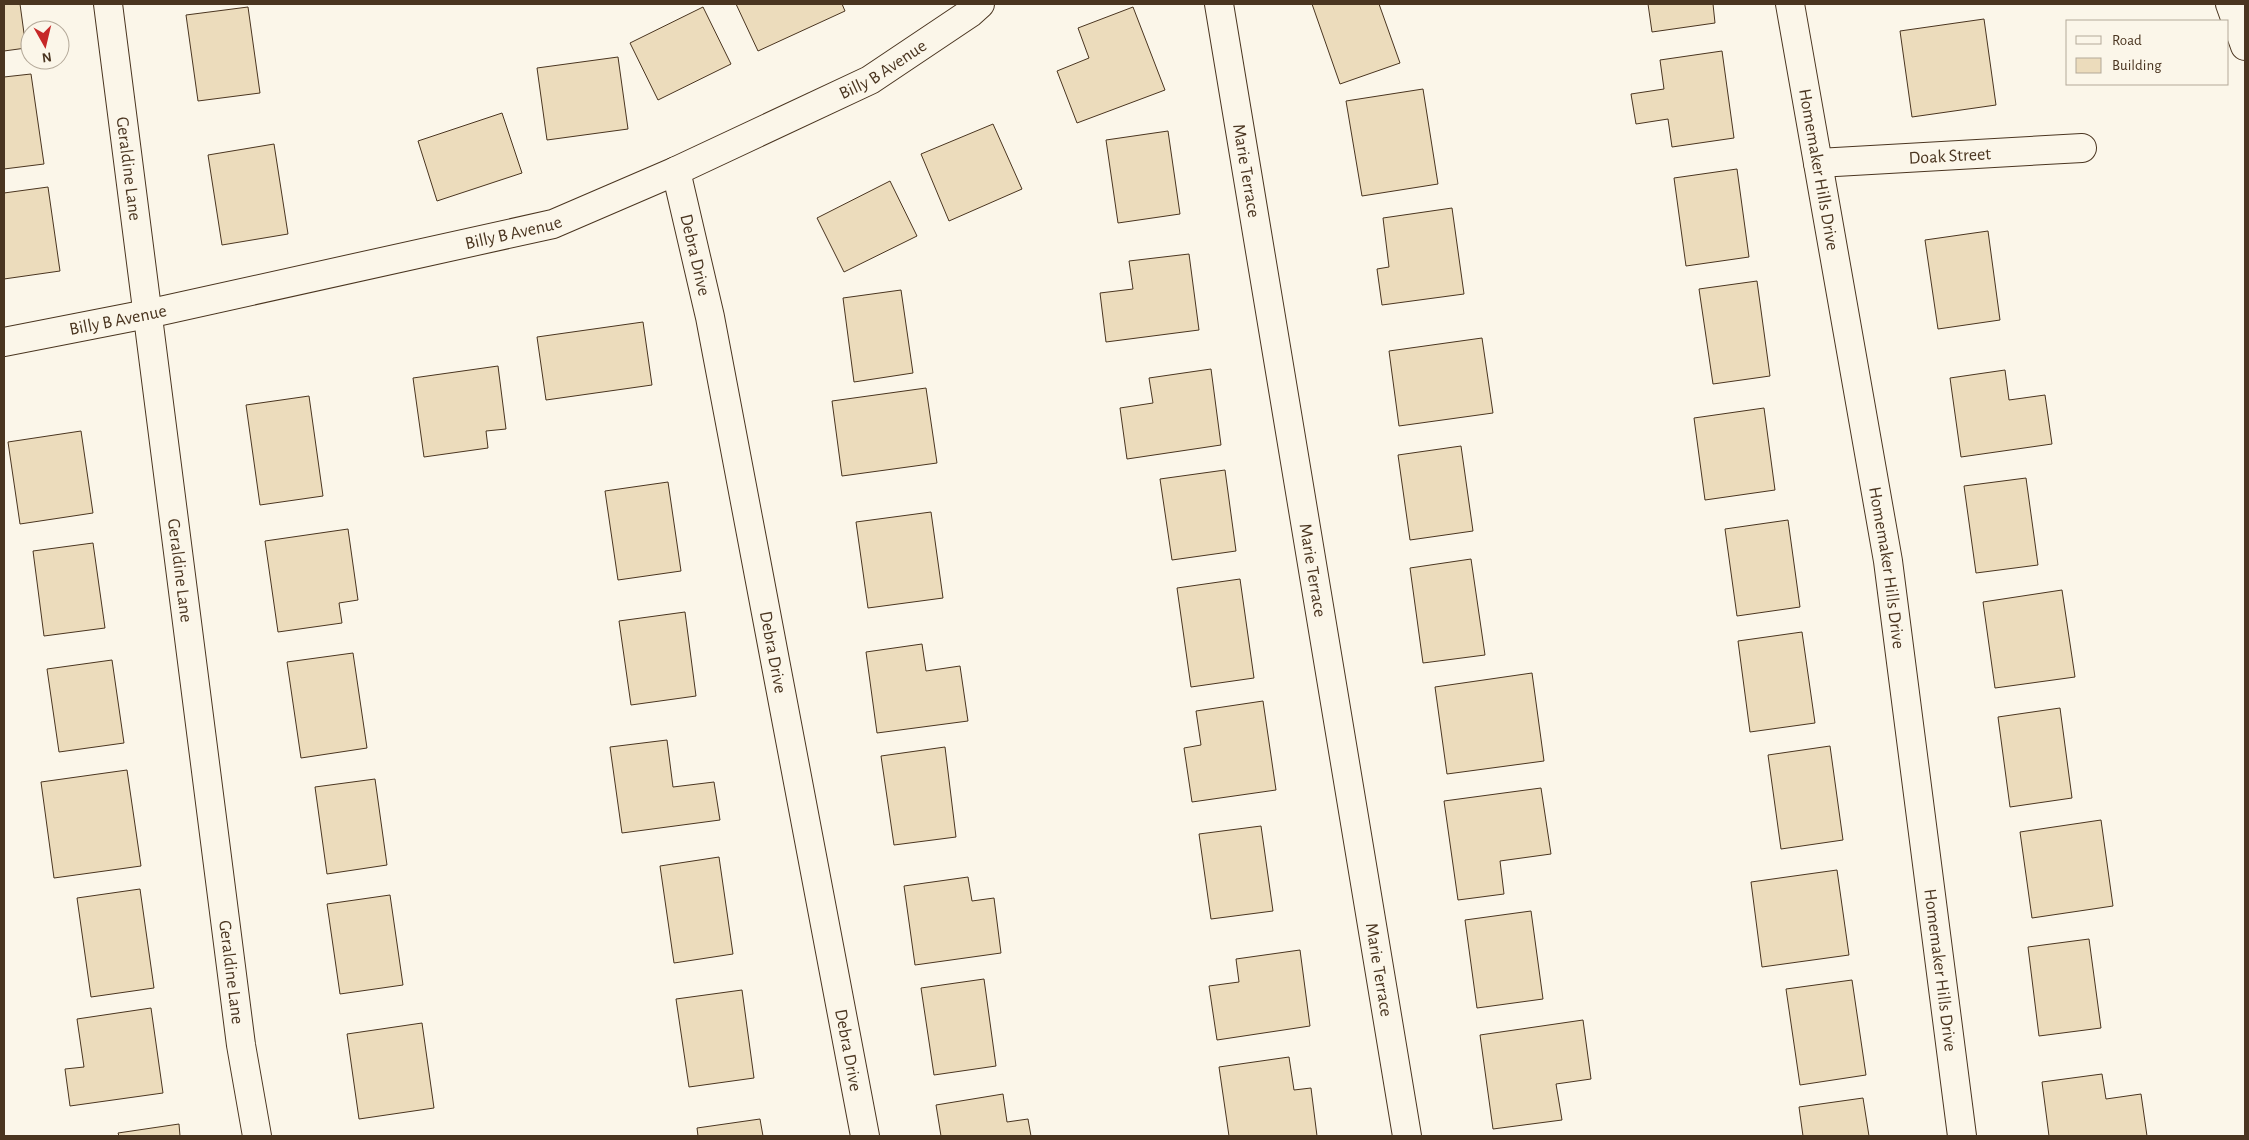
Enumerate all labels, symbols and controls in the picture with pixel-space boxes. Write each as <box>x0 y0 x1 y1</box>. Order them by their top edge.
north arrow <box>20 20 70 70</box>
legend <box>2066 20 2229 85</box>
text: Road <box>2112 33 2142 48</box>
street label: Billy B Avenue <box>837 37 930 103</box>
text: N <box>41 49 52 64</box>
text: Building <box>2112 58 2162 73</box>
street label: Homemaker Hills Drive <box>1795 87 1841 252</box>
street label: Geraldine Lane <box>112 116 144 222</box>
street label: Marie Terrace <box>1229 123 1262 219</box>
street label: Doak Street <box>1908 145 1992 168</box>
street label: Debra Drive <box>676 212 713 298</box>
street label: Billy B Avenue <box>463 213 565 253</box>
street label: Billy B Avenue <box>68 302 168 339</box>
street label: Homemaker Hills Drive <box>1865 485 1907 650</box>
street label: Geraldine Lane <box>164 517 195 624</box>
street label: Marie Terrace <box>1295 522 1329 619</box>
street label: Debra Drive <box>756 610 789 695</box>
street label: Homemaker Hills Drive <box>1920 888 1959 1053</box>
street label: Geraldine Lane <box>215 919 246 1025</box>
street label: Marie Terrace <box>1362 922 1395 1018</box>
street label: Debra Drive <box>831 1008 864 1093</box>

